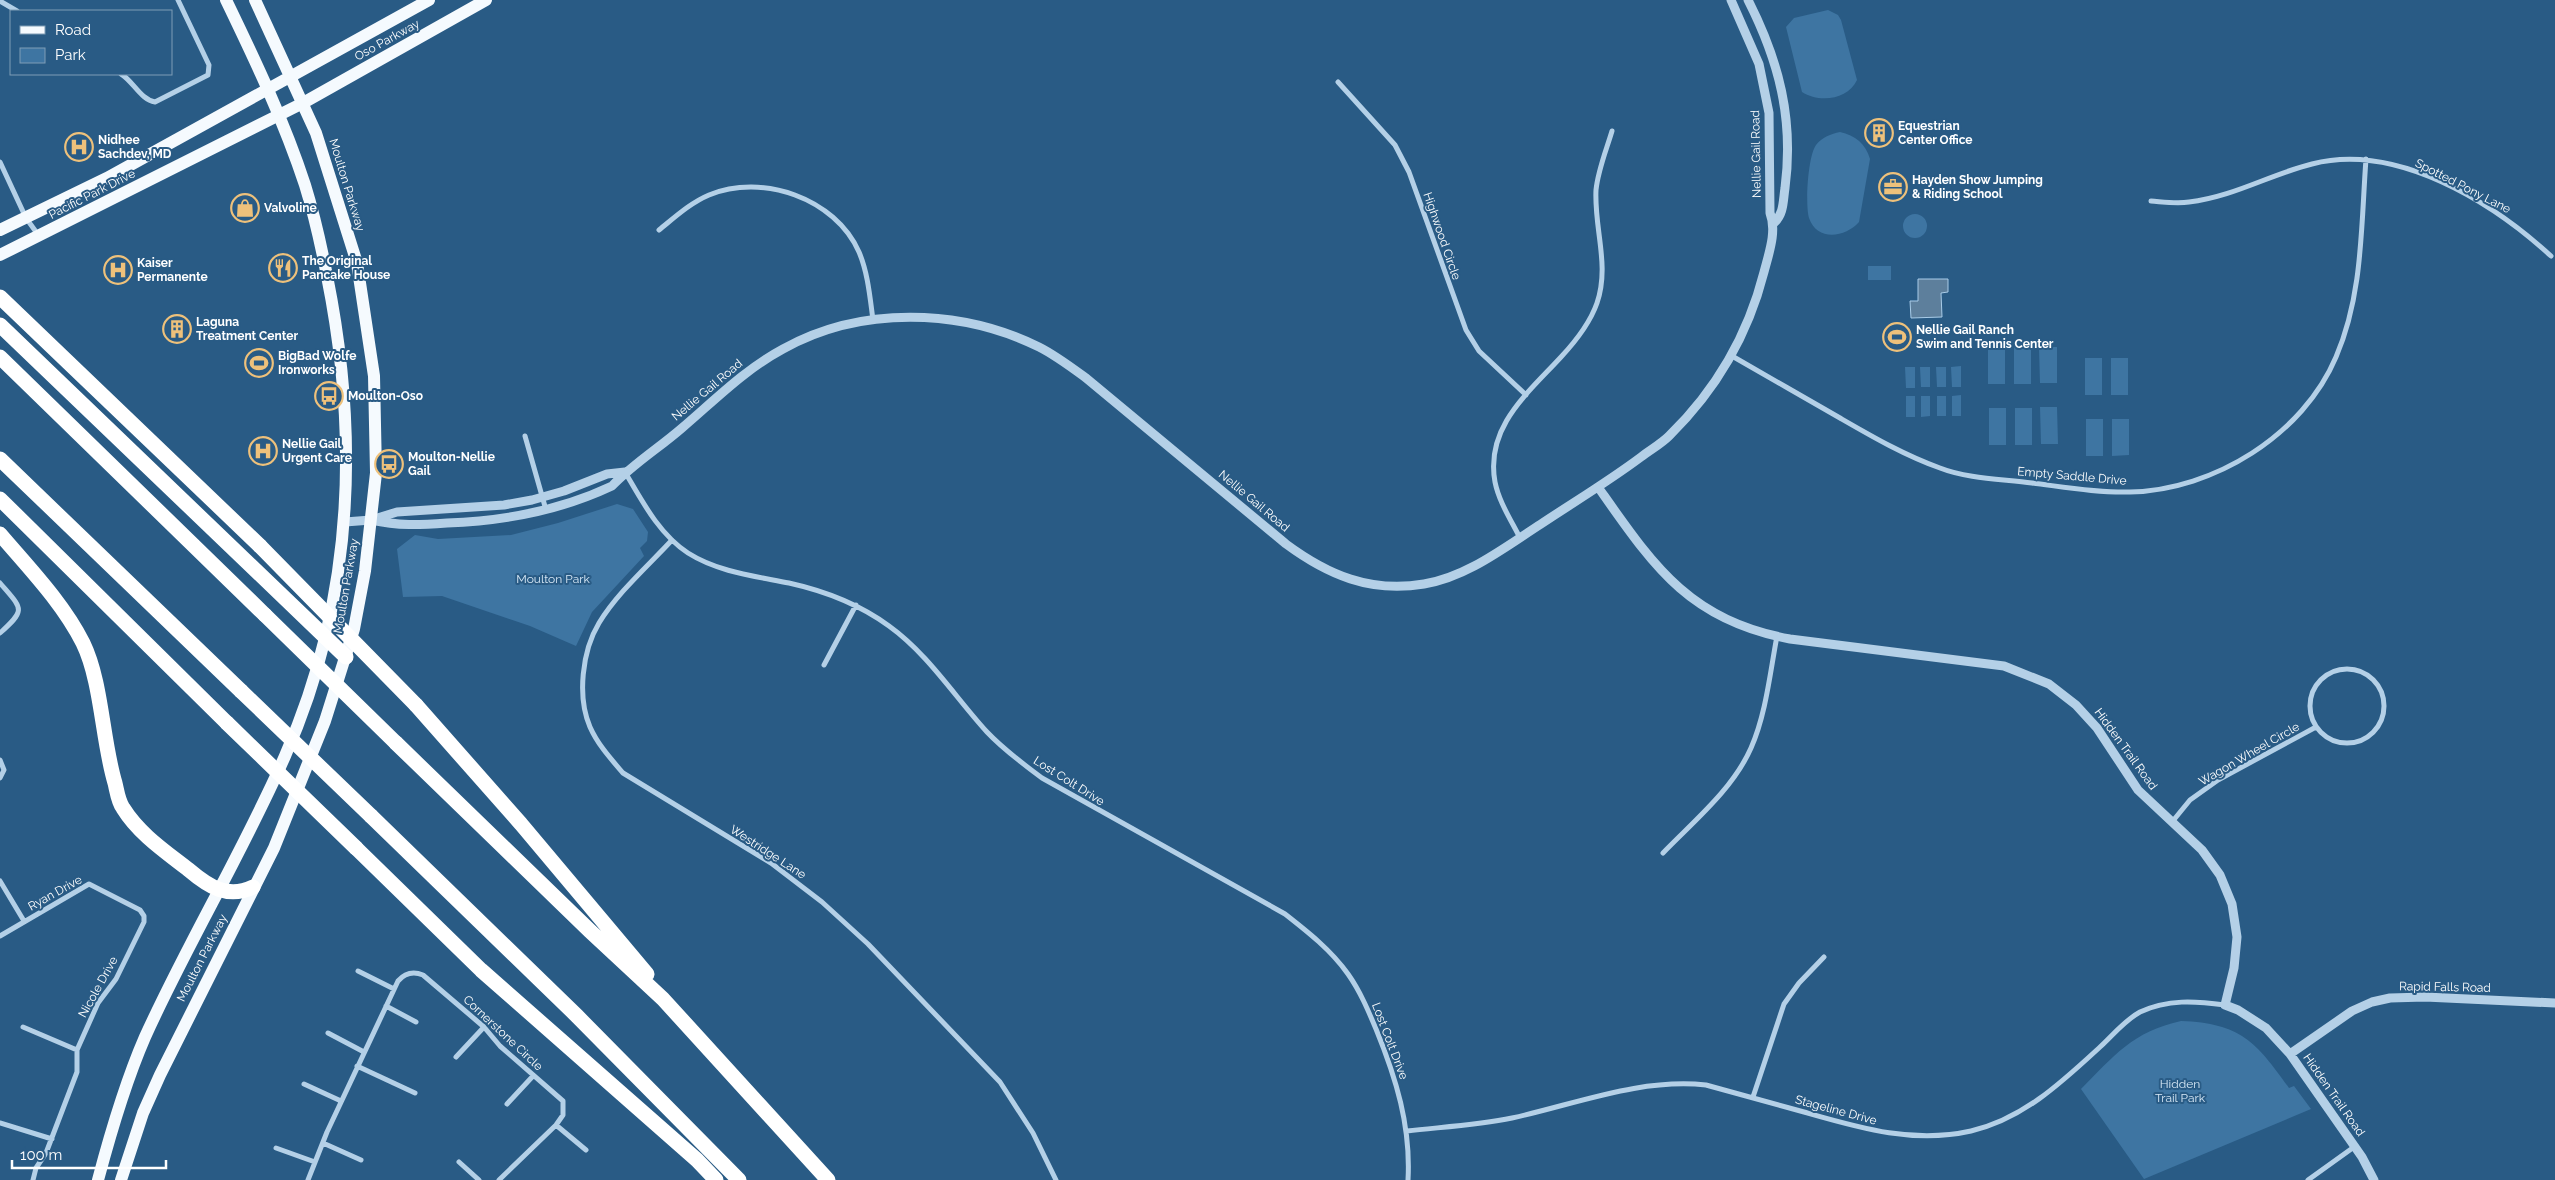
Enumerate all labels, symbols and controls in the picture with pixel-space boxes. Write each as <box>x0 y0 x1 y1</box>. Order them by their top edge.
legend <box>10 10 172 75</box>
street label: Oso Parkway <box>352 16 422 64</box>
text: Road <box>55 21 91 39</box>
text: Park <box>55 46 86 64</box>
street label: Nellie Gail Road <box>1748 110 1764 198</box>
building icon: Equestrian Center Office <box>1864 118 1894 148</box>
place label: Equestrian Center Office <box>1898 119 1973 147</box>
hospital icon: Nidhee Sachdev, MD <box>64 132 94 162</box>
place label: Nidhee Sachdev, MD <box>98 133 172 161</box>
street label: Moulton Parkway <box>326 137 368 233</box>
street label: Spotted Pony Lane <box>2413 156 2513 216</box>
street label: Pacific Park Drive <box>46 166 138 222</box>
office icon: Hayden Show Jumping & Riding School <box>1878 172 1908 202</box>
place label: Hayden Show Jumping & Riding School <box>1912 173 2043 201</box>
street label: Highwood Circle <box>1420 190 1464 282</box>
shop icon: Valvoline <box>230 193 260 223</box>
place label: Valvoline <box>264 201 317 215</box>
restaurant icon: The Original Pancake House <box>268 253 298 283</box>
place label: The Original Pancake House <box>302 254 390 282</box>
hospital icon: Kaiser Permanente <box>103 255 133 285</box>
place label: Kaiser Permanente <box>137 256 208 284</box>
building icon: Laguna Treatment Center <box>162 314 192 344</box>
place label: Laguna Treatment Center <box>196 315 298 343</box>
sports icon: Nellie Gail Ranch Swim and Tennis Center <box>1882 322 1912 352</box>
place label: Nellie Gail Ranch Swim and Tennis Center <box>1916 323 2054 351</box>
sports icon: BigBad Wolfe Ironworks <box>244 348 274 378</box>
place label: BigBad Wolfe Ironworks <box>278 349 356 377</box>
street label: Nellie Gail Road <box>669 356 745 424</box>
bus stop icon: Moulton-Oso <box>314 381 344 411</box>
place label: Moulton-Oso <box>348 389 423 403</box>
hospital icon: Nellie Gail Urgent Care <box>248 436 278 466</box>
place label: Nellie Gail Urgent Care <box>282 437 352 465</box>
bus stop icon: Moulton-Nellie Gail <box>374 449 404 479</box>
place label: Moulton-Nellie Gail <box>408 450 495 478</box>
street label: Empty Saddle Drive <box>2017 464 2127 488</box>
street label: Nellie Gail Road <box>1216 467 1292 535</box>
street label: Moulton Parkway <box>331 537 361 635</box>
park label: Moulton Park <box>516 572 590 586</box>
street label: Hidden Trail Road <box>2092 705 2160 793</box>
street label: Wagon Wheel Circle <box>2196 719 2302 789</box>
street label: Lost Colt Drive <box>1031 754 1107 808</box>
street label: Westridge Lane <box>727 822 809 882</box>
street label: Ryan Drive <box>26 872 84 914</box>
street label: Moulton Parkway <box>174 912 230 1004</box>
street label: Nicole Drive <box>76 954 120 1020</box>
street label: Rapid Falls Road <box>2399 979 2491 995</box>
street label: Cornerstone Circle <box>460 993 546 1073</box>
street label: Lost Colt Drive <box>1369 1001 1411 1081</box>
street label: Hidden Trail Road <box>2300 1051 2368 1139</box>
park label: Hidden Trail Park <box>2155 1077 2206 1105</box>
street label: Stageline Drive <box>1794 1092 1878 1128</box>
scale bar <box>12 1138 166 1170</box>
text: 100 m <box>20 1146 62 1164</box>

